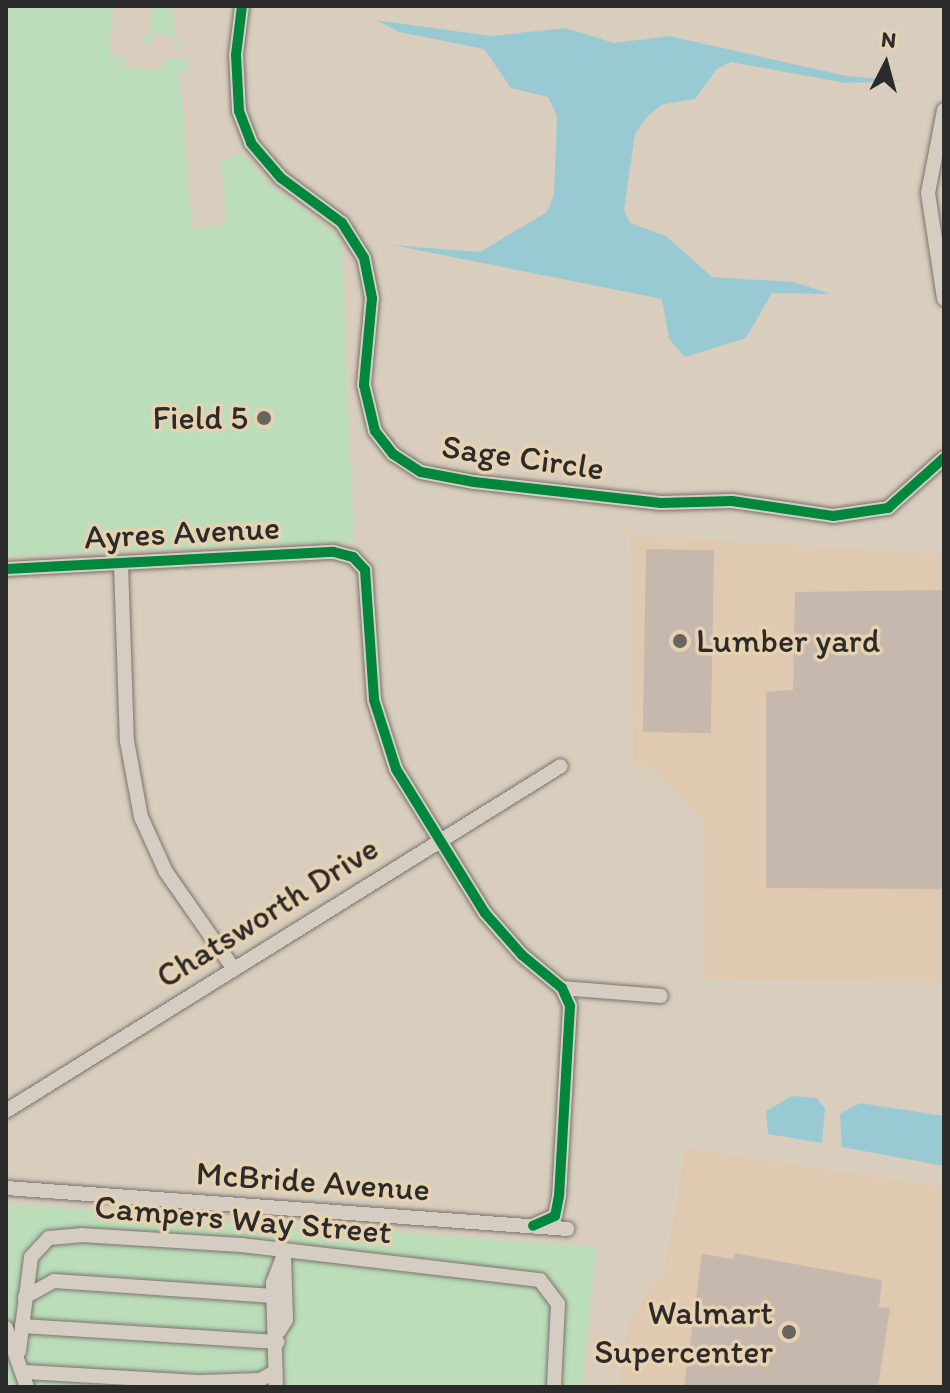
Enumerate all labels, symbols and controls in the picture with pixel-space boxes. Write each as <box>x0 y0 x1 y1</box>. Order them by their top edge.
north arrow <box>846 24 926 104</box>
text: N <box>880 25 897 54</box>
place label: Field 5 <box>152 398 248 438</box>
marker: Field 5 <box>255 409 273 427</box>
street label: Sage Circle <box>439 425 607 489</box>
street label: Ayres Avenue <box>83 507 281 557</box>
place label: Lumber yard <box>696 621 880 661</box>
marker: Lumber yard <box>671 632 689 650</box>
street label: Chatsworth Drive <box>148 827 386 997</box>
street label: McBride Avenue <box>195 1152 431 1210</box>
street label: Campers Way Street <box>94 1186 392 1252</box>
place label: Walmart Supercenter <box>594 1292 773 1372</box>
marker: Walmart Supercenter <box>780 1323 798 1341</box>

